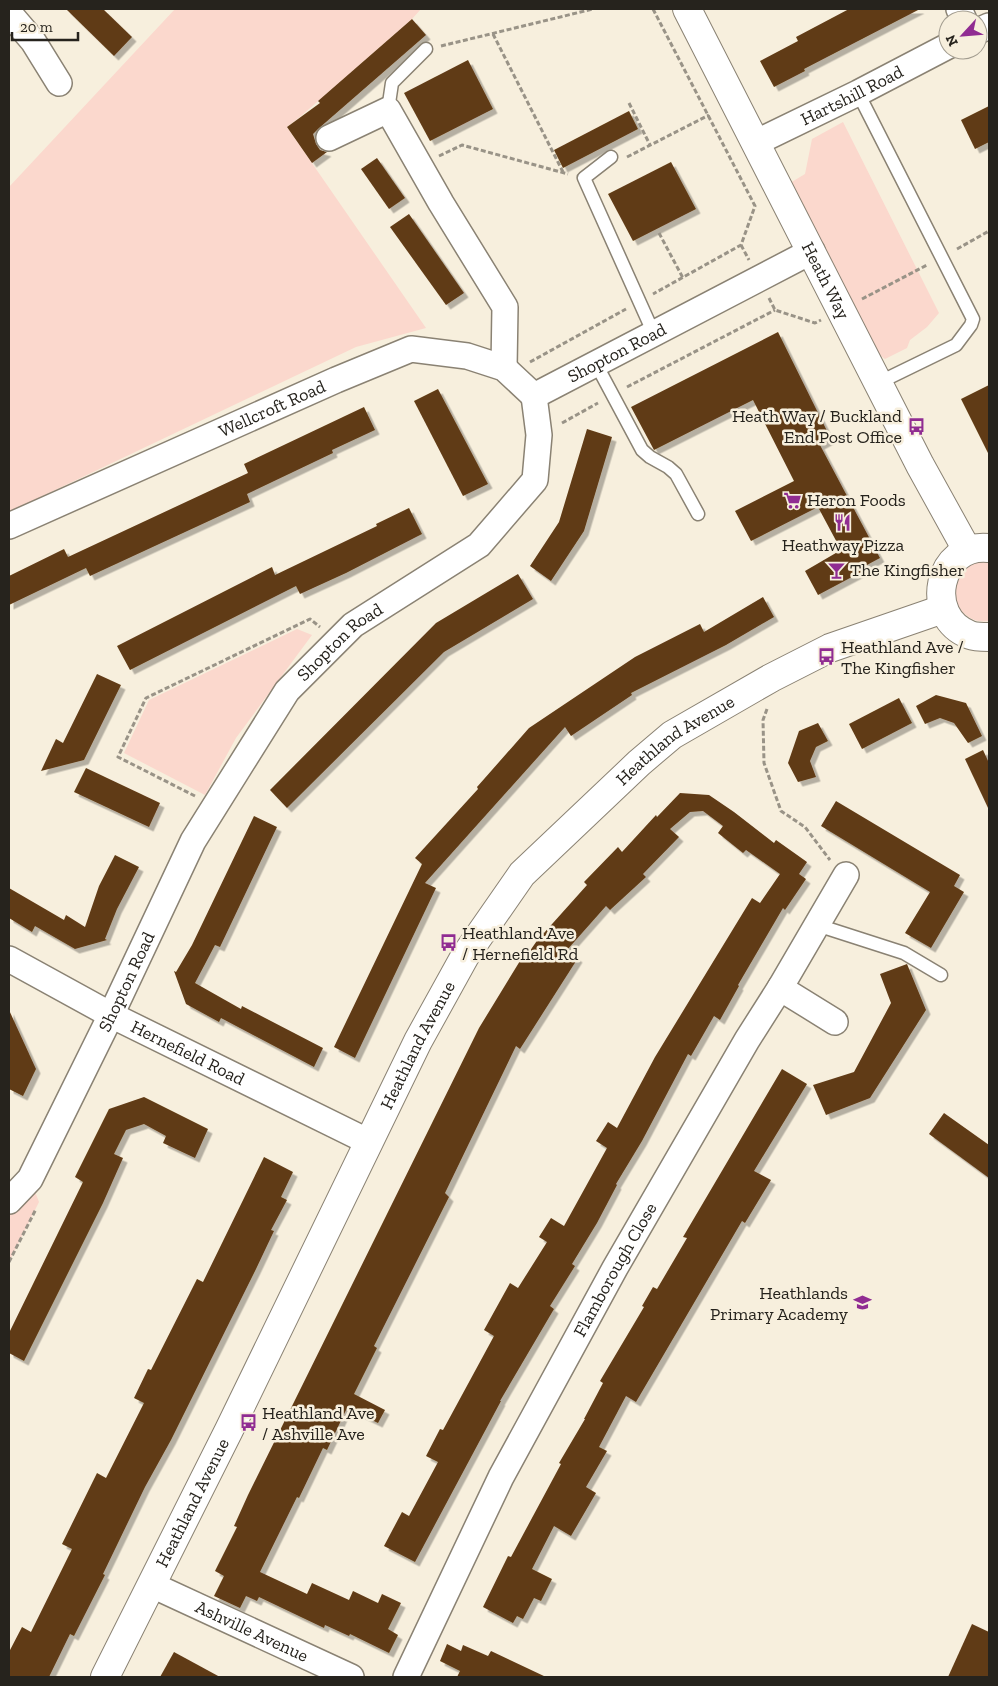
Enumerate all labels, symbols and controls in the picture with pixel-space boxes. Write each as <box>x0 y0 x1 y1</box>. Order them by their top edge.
scale bar <box>12 10 79 42</box>
north arrow <box>938 10 988 60</box>
text: 20 m <box>20 18 53 36</box>
text: N <box>942 32 962 49</box>
street label: Hartshill Road <box>797 60 907 130</box>
street label: Heath Way <box>797 238 855 324</box>
street label: Shopton Road <box>564 318 670 388</box>
street label: Wellcroft Road <box>215 375 329 442</box>
place label: Heath Way / Buckland End Post Office <box>732 405 902 448</box>
bus stop icon: Heath Way / Buckland End Post Office <box>906 416 926 436</box>
place label: Heron Foods <box>807 489 906 511</box>
supermarket icon: Heron Foods <box>783 490 803 510</box>
restaurant icon: Heathway Pizza <box>833 512 853 532</box>
place label: Heathway Pizza <box>782 534 905 556</box>
place label: The Kingfisher <box>850 559 965 581</box>
bar icon: The Kingfisher <box>826 560 846 580</box>
street label: Shopton Road <box>292 598 387 686</box>
place label: Heathland Ave / The Kingfisher <box>841 636 964 679</box>
bus stop icon: Heathland Ave / The Kingfisher <box>817 647 837 667</box>
street label: Heathland Avenue <box>611 690 738 790</box>
place label: Heathland Ave / Hernefield Rd <box>462 922 579 965</box>
street label: Shopton Road <box>93 928 160 1035</box>
bus stop icon: Heathland Ave / Hernefield Rd <box>438 933 458 953</box>
street label: Heathland Avenue <box>376 977 460 1113</box>
street label: Hernefield Road <box>127 1016 249 1090</box>
street label: Flamborough Close <box>569 1199 662 1341</box>
place label: Heathlands Primary Academy <box>710 1282 849 1325</box>
school or university icon: Heathlands Primary Academy <box>852 1293 872 1313</box>
place label: Heathland Ave / Ashville Ave <box>262 1402 374 1445</box>
bus stop icon: Heathland Ave / Ashville Ave <box>238 1413 258 1433</box>
street label: Heathland Avenue <box>151 1435 234 1571</box>
street label: Ashville Avenue <box>192 1596 312 1667</box>

